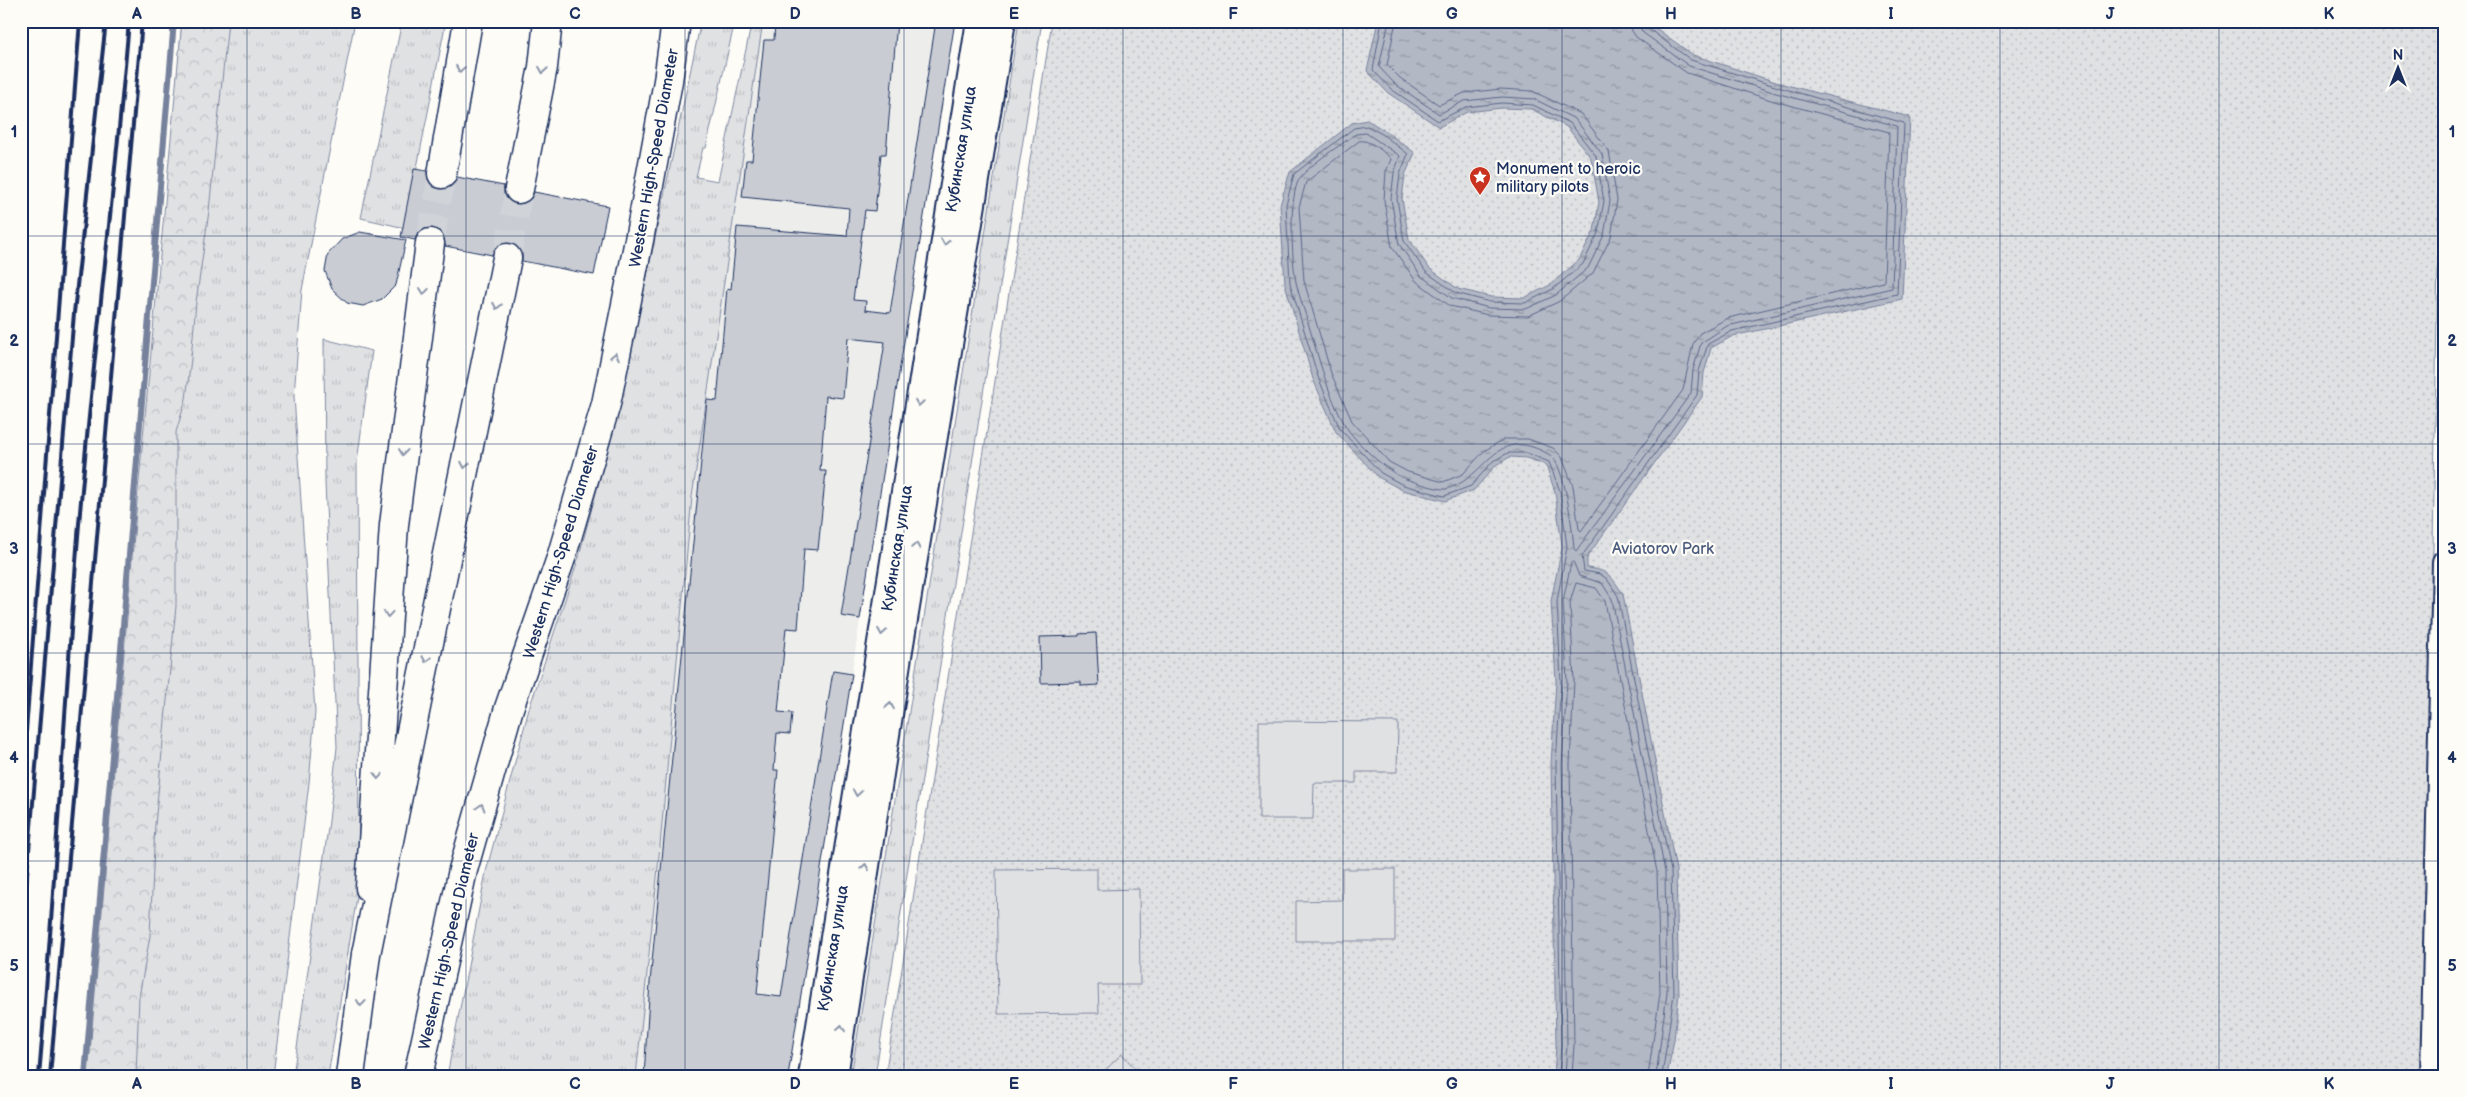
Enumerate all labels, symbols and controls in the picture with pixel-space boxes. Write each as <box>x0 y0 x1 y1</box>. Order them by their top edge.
text: A <box>131 5 142 24</box>
text: B <box>350 5 362 24</box>
text: C <box>569 5 581 24</box>
text: D <box>789 5 801 24</box>
text: E <box>1009 5 1019 24</box>
text: F <box>1228 5 1238 24</box>
text: G <box>1446 5 1458 24</box>
text: H <box>1665 5 1677 24</box>
text: I <box>1888 5 1894 24</box>
text: J <box>2106 5 2115 24</box>
text: K <box>2324 5 2335 24</box>
north arrow <box>2374 42 2424 92</box>
street label: Western High-Speed Diameter <box>626 47 683 269</box>
text: N <box>2393 47 2403 64</box>
one-way arrow <box>456 65 466 74</box>
one-way arrow <box>538 65 548 74</box>
street label: Кубинская улица <box>942 84 981 214</box>
text: 1 <box>11 123 17 142</box>
text: 1 <box>2449 123 2455 142</box>
place label: Monument to heroic military pilots <box>1496 160 1641 197</box>
place icon: Monument to heroic military pilots <box>1468 165 1492 196</box>
one-way arrow <box>940 238 950 247</box>
one-way arrow <box>419 287 430 295</box>
one-way arrow <box>492 301 503 310</box>
text: 2 <box>9 332 19 351</box>
text: 2 <box>2447 332 2457 351</box>
one-way arrow <box>610 351 620 360</box>
one-way arrow <box>914 398 924 407</box>
street label: Western High-Speed Diameter <box>520 443 603 661</box>
one-way arrow <box>399 448 409 457</box>
one-way arrow <box>460 461 471 469</box>
street label: Кубинская улица <box>878 483 917 613</box>
text: 3 <box>9 540 19 559</box>
park label: Aviatorov Park <box>1612 540 1714 559</box>
text: 3 <box>2447 540 2457 559</box>
one-way arrow <box>910 542 921 550</box>
one-way arrow <box>383 610 394 618</box>
one-way arrow <box>878 628 888 637</box>
one-way arrow <box>421 654 432 663</box>
one-way arrow <box>884 702 894 711</box>
text: 4 <box>9 749 19 768</box>
text: 4 <box>2447 749 2457 768</box>
one-way arrow <box>372 772 383 780</box>
one-way arrow <box>852 788 862 797</box>
one-way arrow <box>475 803 485 812</box>
street label: Western High-Speed Diameter <box>415 831 484 1052</box>
one-way arrow <box>860 863 870 871</box>
street label: Кубинская улица <box>814 883 853 1013</box>
text: 5 <box>9 957 19 976</box>
text: 5 <box>2447 957 2457 976</box>
one-way arrow <box>356 999 367 1007</box>
one-way arrow <box>835 1023 846 1031</box>
text: A <box>131 1075 142 1094</box>
text: B <box>350 1075 362 1094</box>
text: C <box>569 1075 581 1094</box>
text: D <box>789 1075 801 1094</box>
text: E <box>1009 1075 1019 1094</box>
text: F <box>1228 1075 1238 1094</box>
text: G <box>1446 1075 1458 1094</box>
text: H <box>1665 1075 1677 1094</box>
text: I <box>1888 1075 1894 1094</box>
text: J <box>2106 1075 2115 1094</box>
text: K <box>2324 1075 2335 1094</box>

